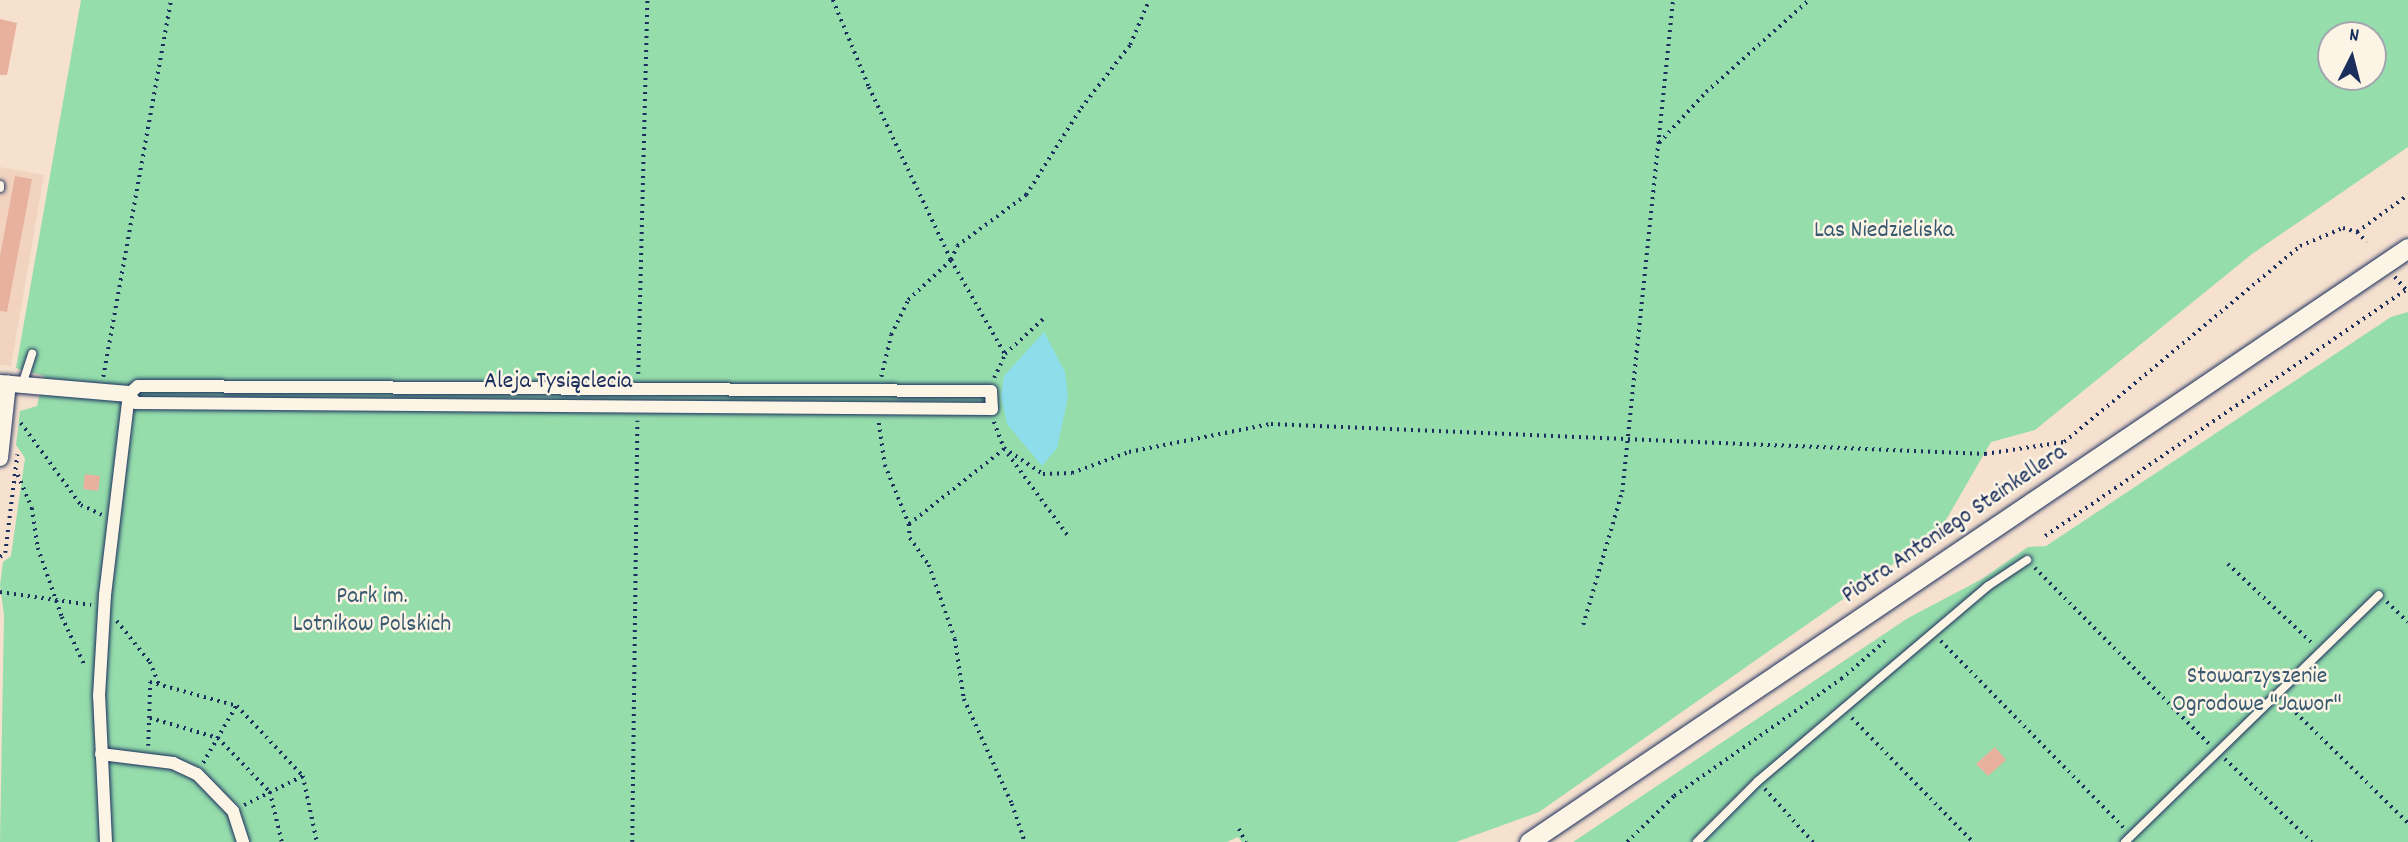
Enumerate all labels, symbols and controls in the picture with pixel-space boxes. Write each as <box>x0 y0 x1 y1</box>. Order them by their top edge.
north arrow <box>2317 21 2387 91</box>
text: N <box>2348 23 2360 51</box>
park label: Las Niedzieliska <box>1814 218 1954 246</box>
street label: Aleja Tysiąclecia <box>484 369 632 397</box>
street label: Piotra Antoniego Steinkellera <box>1837 439 2073 611</box>
park label: Park im. Lotnikow Polskich <box>293 584 451 640</box>
park label: Stowarzyszenie Ogrodowe "Jawor" <box>2172 664 2342 720</box>

